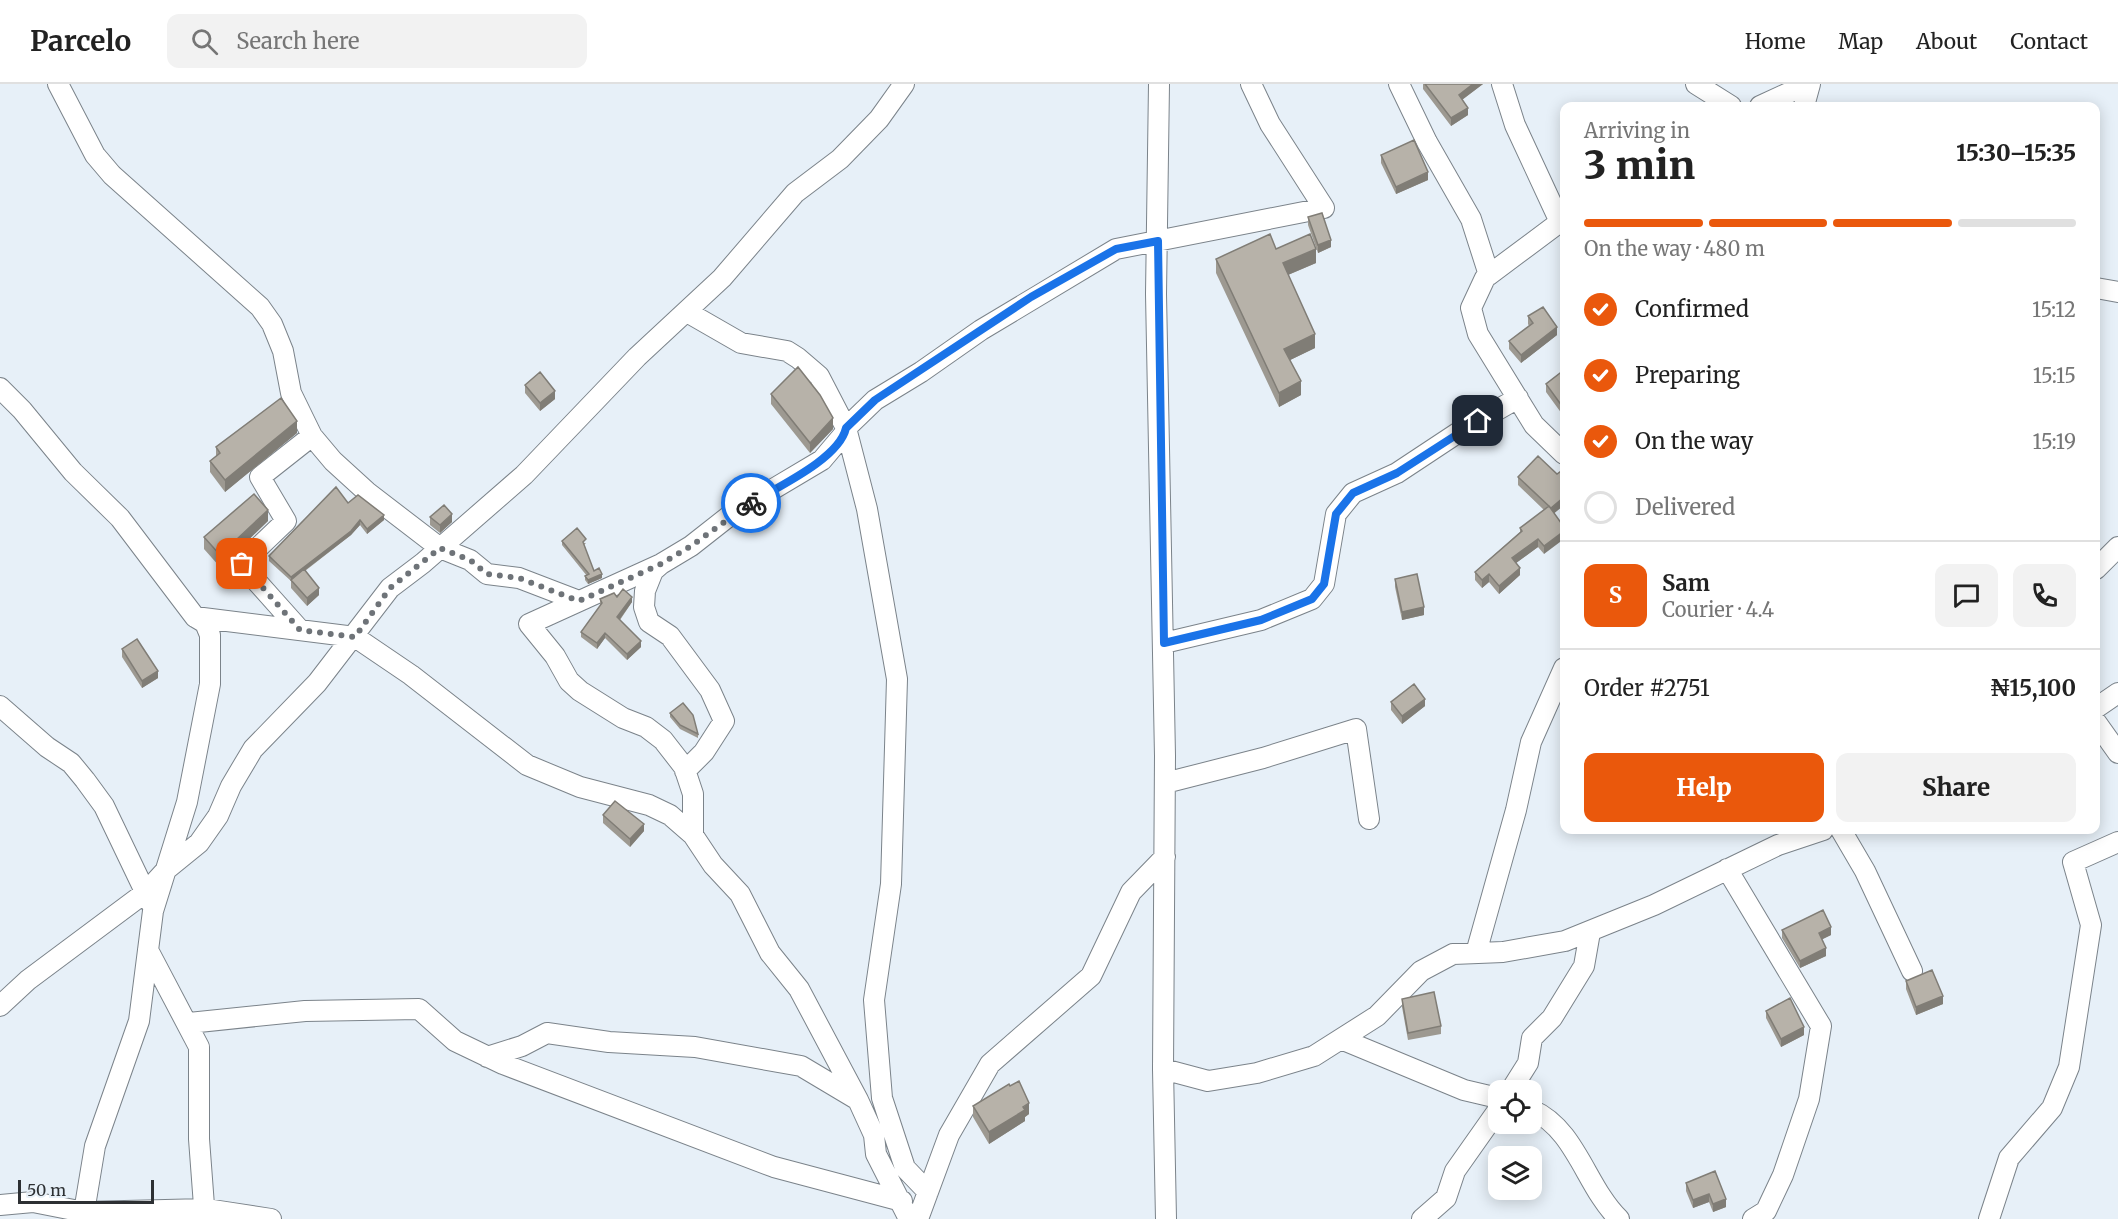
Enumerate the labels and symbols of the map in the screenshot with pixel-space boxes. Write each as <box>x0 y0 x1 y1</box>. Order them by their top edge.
pin <box>1452 395 1503 446</box>
courier <box>721 473 781 533</box>
pin <box>216 538 267 589</box>
scale bar <box>18 1177 154 1204</box>

